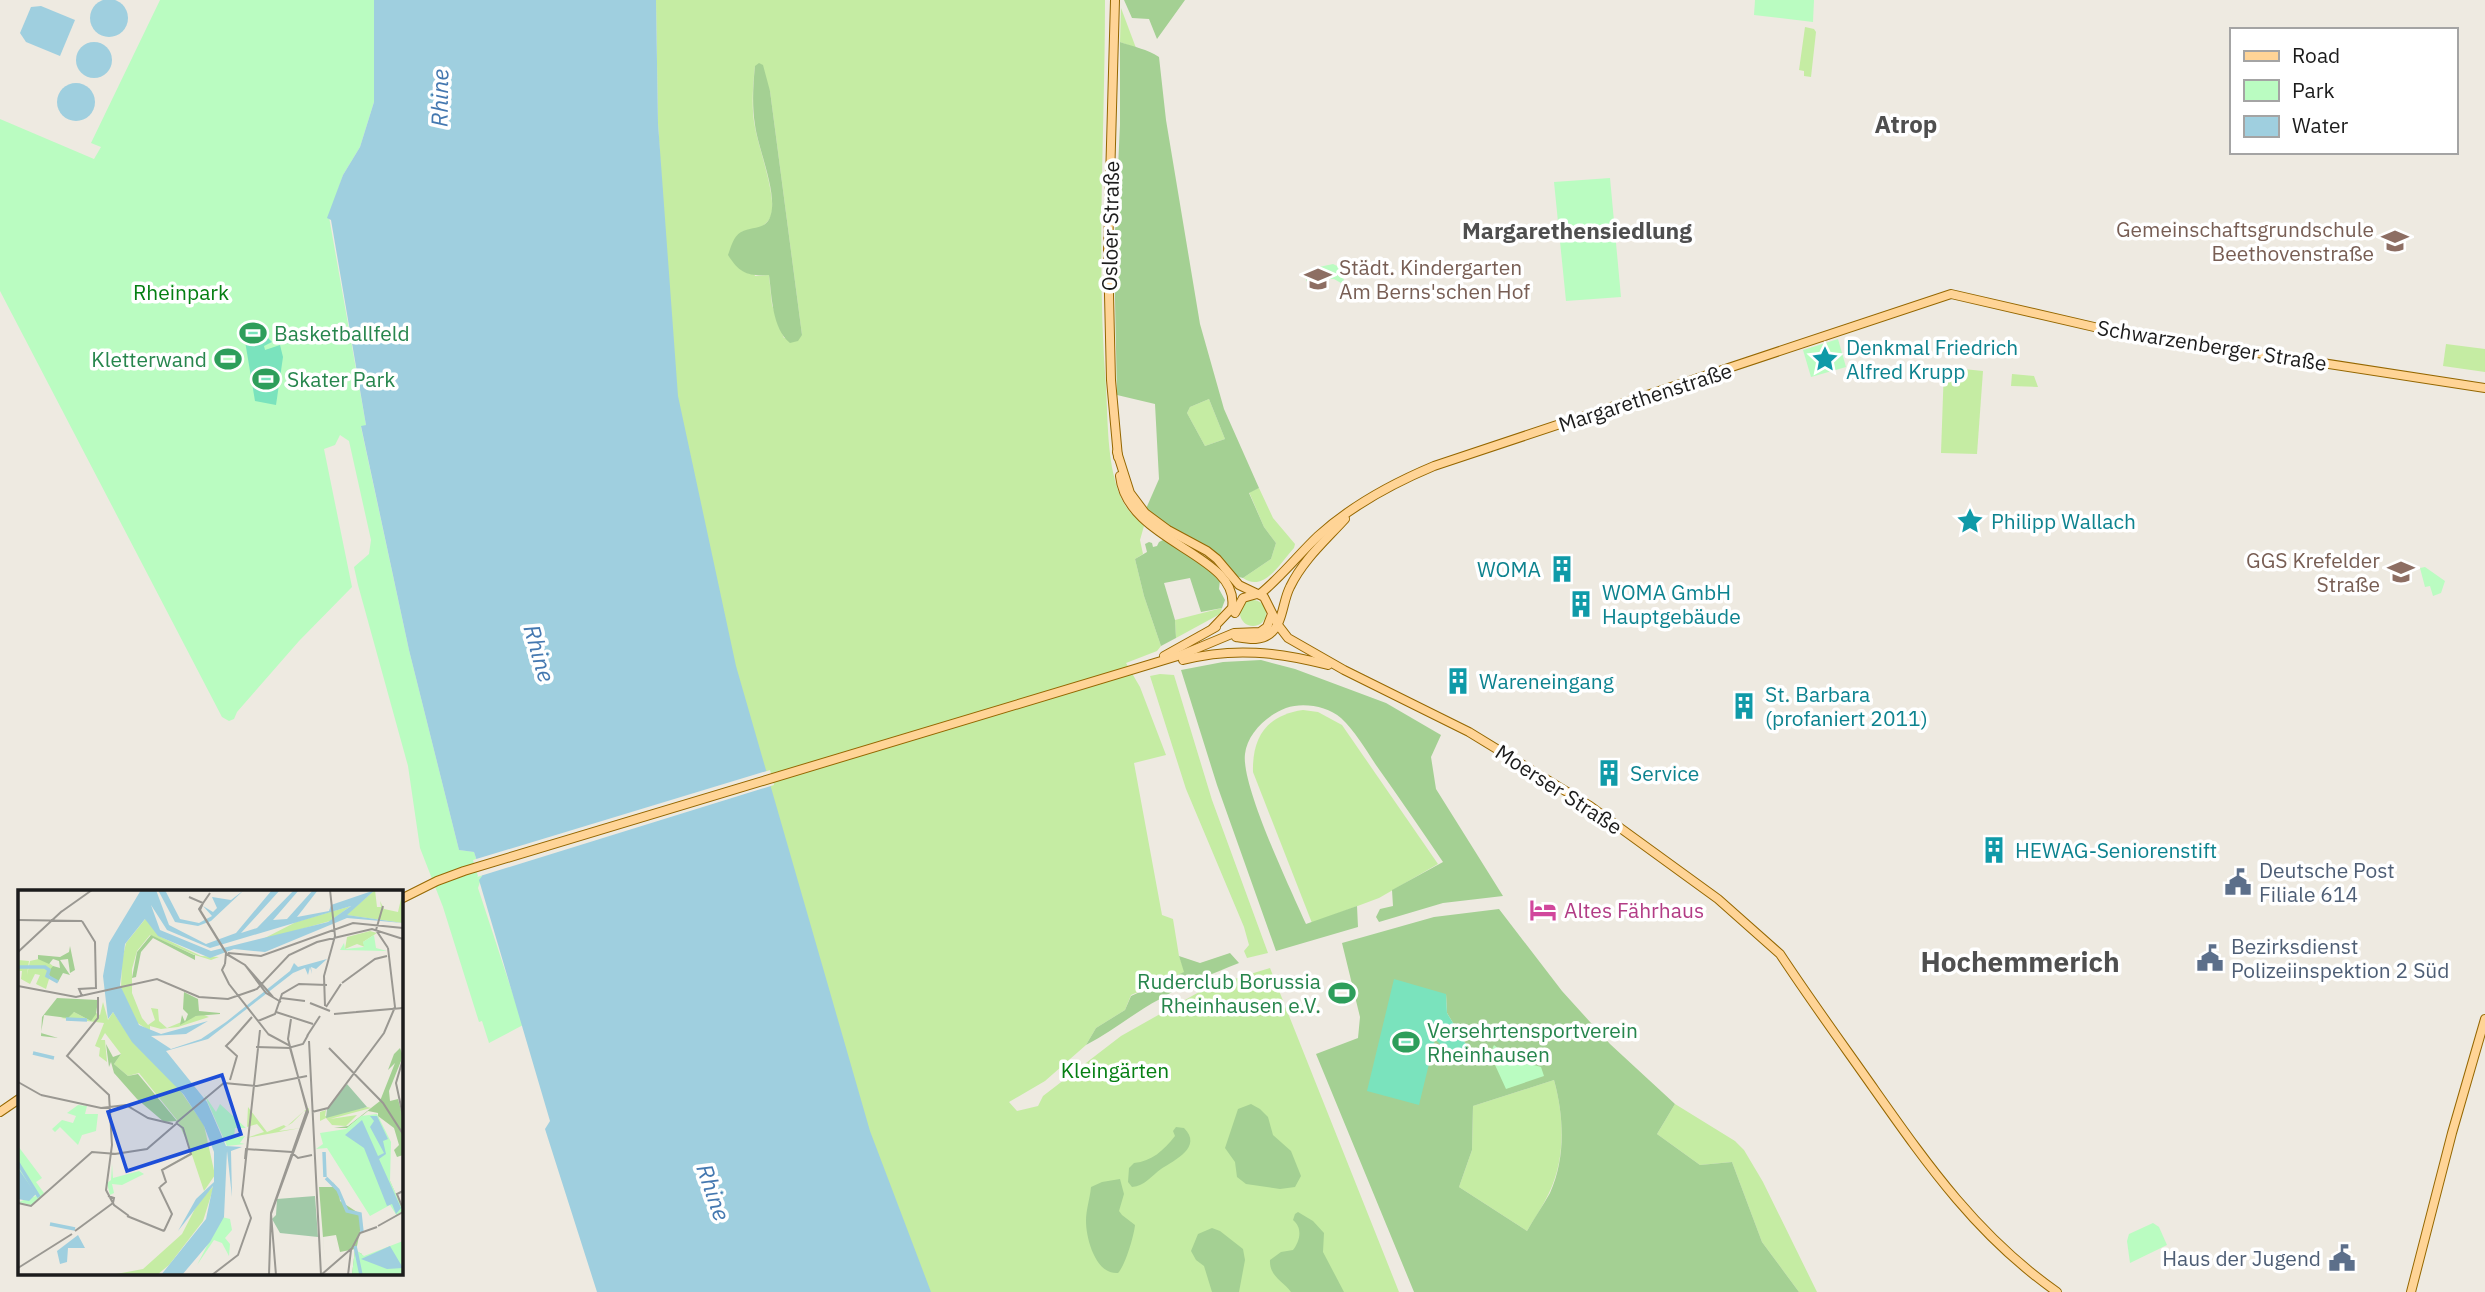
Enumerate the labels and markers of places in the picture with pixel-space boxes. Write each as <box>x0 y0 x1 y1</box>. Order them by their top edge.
place label: Gemeinschaftsgrundschule Beethovenstraße <box>2116 215 2374 267</box>
school or university icon: Gemeinschaftsgrundschule Beethovenstraße <box>2380 226 2410 256</box>
place label: Städt. Kindergarten Am Berns'schen Hof <box>1339 253 1530 305</box>
school or university icon: Städt. Kindergarten Am Berns'schen Hof <box>1303 264 1333 294</box>
sports icon: Basketballfeld <box>238 318 268 348</box>
place label: Basketballfeld <box>274 319 410 347</box>
place label: Denkmal Friedrich Alfred Krupp <box>1846 333 2018 385</box>
sports icon: Kletterwand <box>213 344 243 374</box>
place icon: Denkmal Friedrich Alfred Krupp <box>1810 344 1840 374</box>
place label: Kletterwand <box>91 345 207 373</box>
sports icon: Skater Park <box>251 364 281 394</box>
place label: Skater Park <box>287 365 395 393</box>
place icon: Philipp Wallach <box>1955 506 1985 536</box>
place label: Philipp Wallach <box>1991 507 2136 535</box>
place label: GGS Krefelder Straße <box>2246 546 2380 598</box>
building icon: WOMA <box>1547 554 1577 584</box>
place label: WOMA <box>1477 555 1541 583</box>
school or university icon: GGS Krefelder Straße <box>2386 557 2416 587</box>
place label: WOMA GmbH Hauptgebäude <box>1602 578 1741 630</box>
building icon: WOMA GmbH Hauptgebäude <box>1566 589 1596 619</box>
building icon: Wareneingang <box>1443 666 1473 696</box>
place label: Wareneingang <box>1479 667 1614 695</box>
place label: St. Barbara (profaniert 2011) <box>1765 680 1928 732</box>
building icon: St. Barbara (profaniert 2011) <box>1729 691 1759 721</box>
building icon: Service <box>1594 758 1624 788</box>
place label: Service <box>1630 759 1699 787</box>
building icon: HEWAG-Seniorenstift <box>1979 835 2009 865</box>
place label: HEWAG-Seniorenstift <box>2015 836 2217 864</box>
place label: Deutsche Post Filiale 614 <box>2259 856 2395 908</box>
public building icon: Deutsche Post Filiale 614 <box>2223 867 2253 897</box>
hotel icon: Altes Fährhaus <box>1528 895 1558 925</box>
place label: Altes Fährhaus <box>1564 896 1704 924</box>
place label: Bezirksdienst Polizeiinspektion 2 Süd <box>2231 932 2449 984</box>
public building icon: Bezirksdienst Polizeiinspektion 2 Süd <box>2195 943 2225 973</box>
place label: Ruderclub Borussia Rheinhausen e.V. <box>1137 967 1321 1019</box>
sports icon: Ruderclub Borussia Rheinhausen e.V. <box>1327 978 1357 1008</box>
place label: Versehrtensportverein Rheinhausen <box>1427 1016 1638 1068</box>
sports icon: Versehrtensportverein Rheinhausen <box>1391 1027 1421 1057</box>
public building icon: Haus der Jugend <box>2327 1243 2357 1273</box>
place label: Haus der Jugend <box>2162 1244 2321 1272</box>

